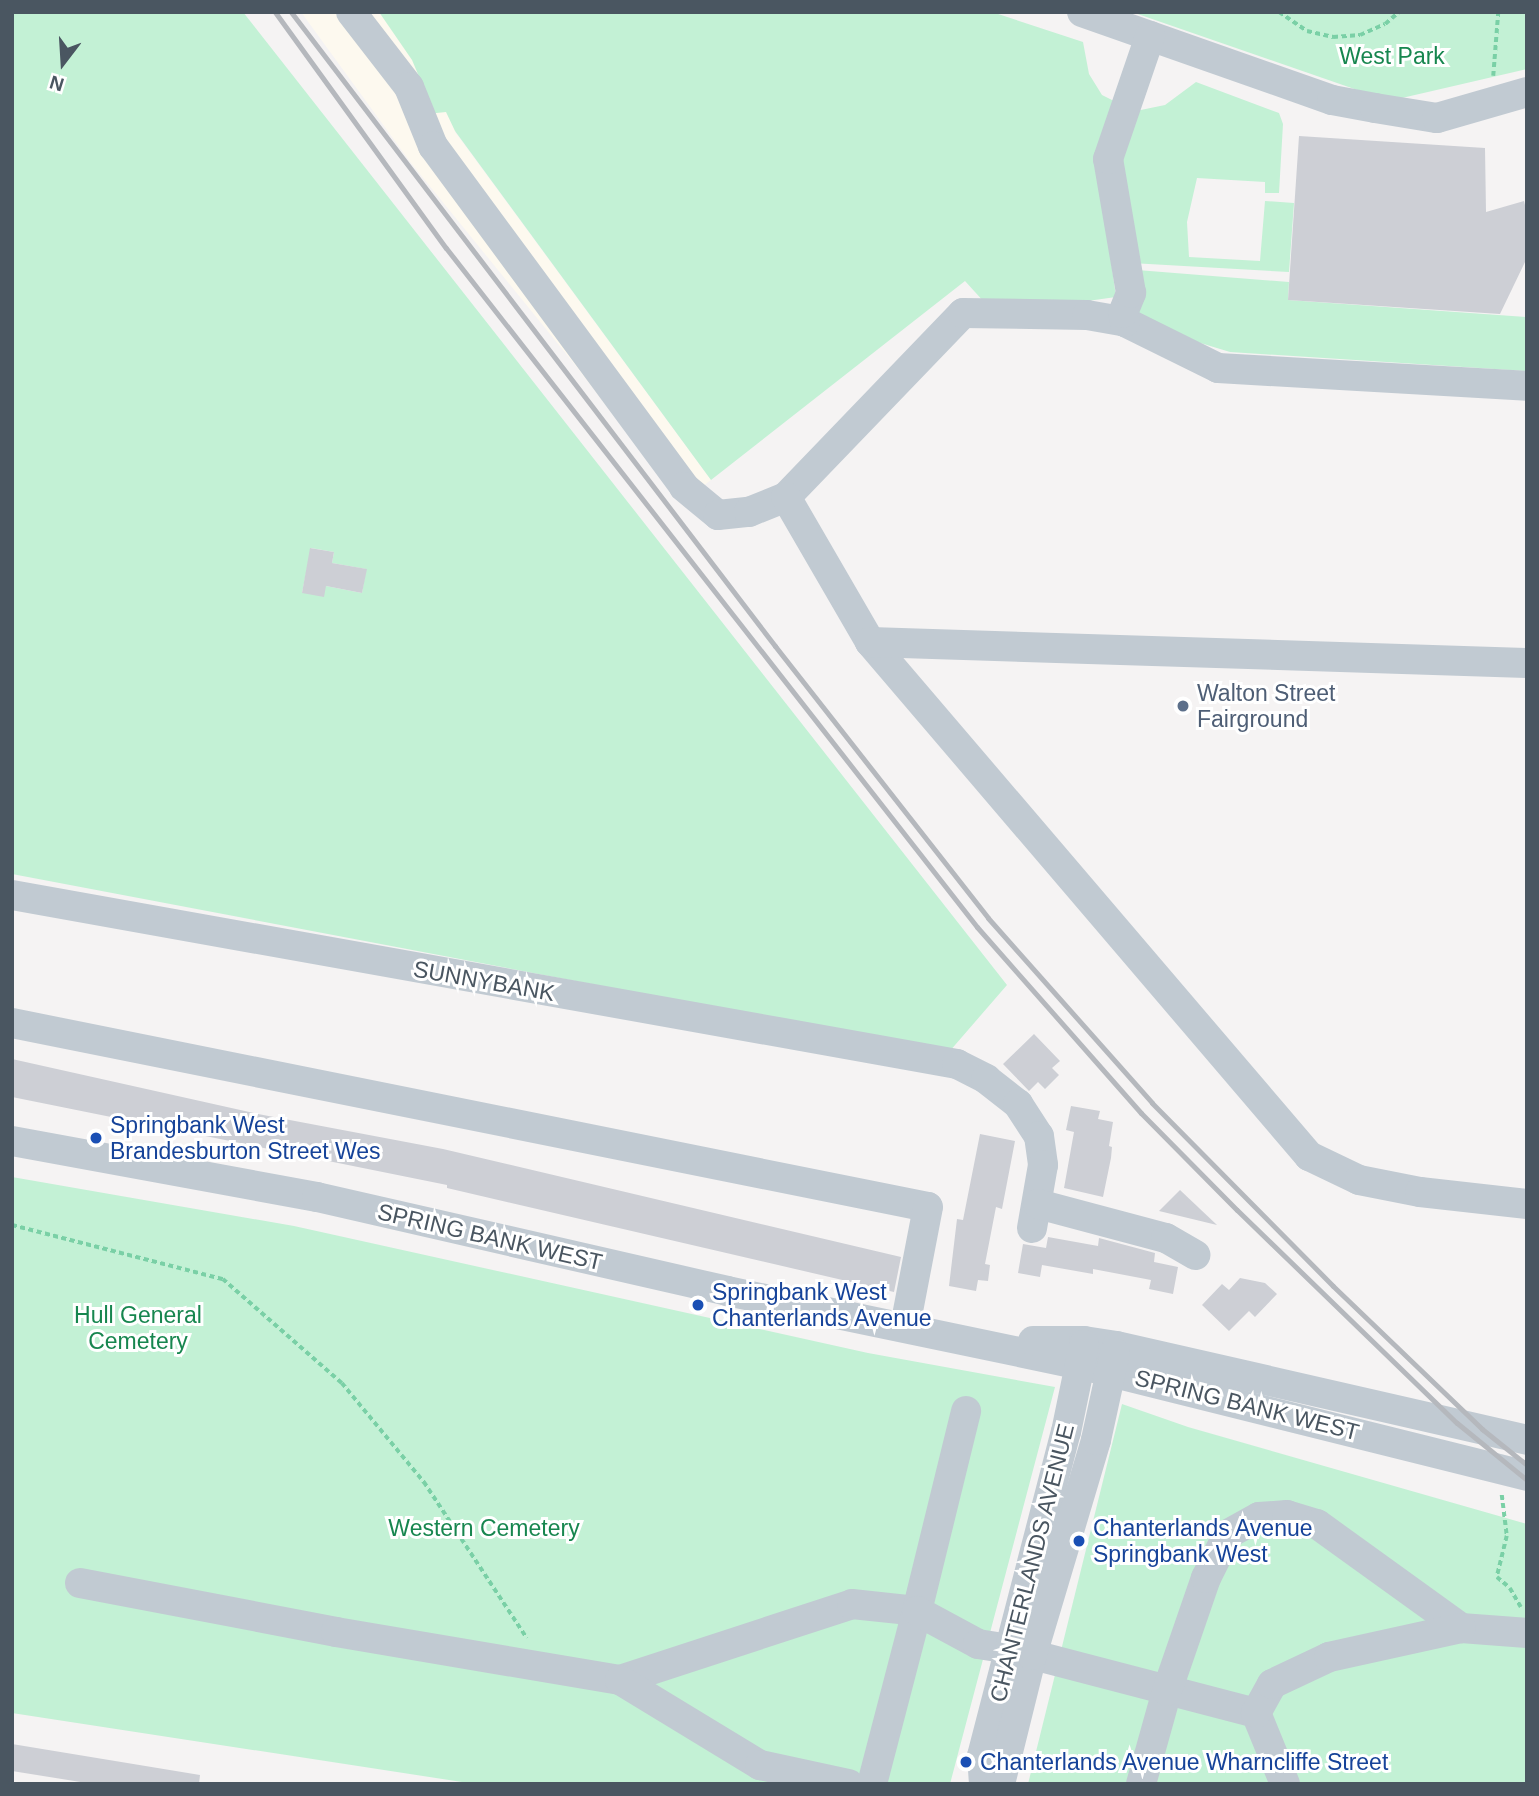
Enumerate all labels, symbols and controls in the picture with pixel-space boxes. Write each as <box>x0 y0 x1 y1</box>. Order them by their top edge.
north arrow <box>28 28 98 98</box>
park label: West Park <box>1339 42 1445 70</box>
text: N <box>47 72 66 96</box>
place label: Walton Street Fairground <box>1197 679 1335 733</box>
marker: Walton Street Fairground <box>1175 698 1191 714</box>
street label: SUNNYBANK <box>411 955 557 1007</box>
place label: Springbank West Brandesburton Street Wes <box>110 1111 381 1165</box>
marker: Springbank West Brandesburton Street Wes <box>88 1130 104 1146</box>
street label: SPRING BANK WEST <box>375 1198 605 1276</box>
place label: Springbank West Chanterlands Avenue <box>712 1278 933 1332</box>
marker: Springbank West Chanterlands Avenue <box>690 1297 706 1313</box>
park label: Hull General Cemetery <box>74 1301 202 1355</box>
street label: SPRING BANK WEST <box>1132 1364 1362 1446</box>
street label: CHANTERLANDS AVENUE <box>984 1420 1080 1706</box>
park label: Western Cemetery <box>388 1514 580 1542</box>
place label: Chanterlands Avenue Springbank West <box>1093 1514 1314 1568</box>
marker: Chanterlands Avenue Springbank West <box>1071 1533 1087 1549</box>
place label: Chanterlands Avenue Wharncliffe Street <box>980 1748 1390 1776</box>
marker: Chanterlands Avenue Wharncliffe Street <box>958 1754 974 1770</box>

